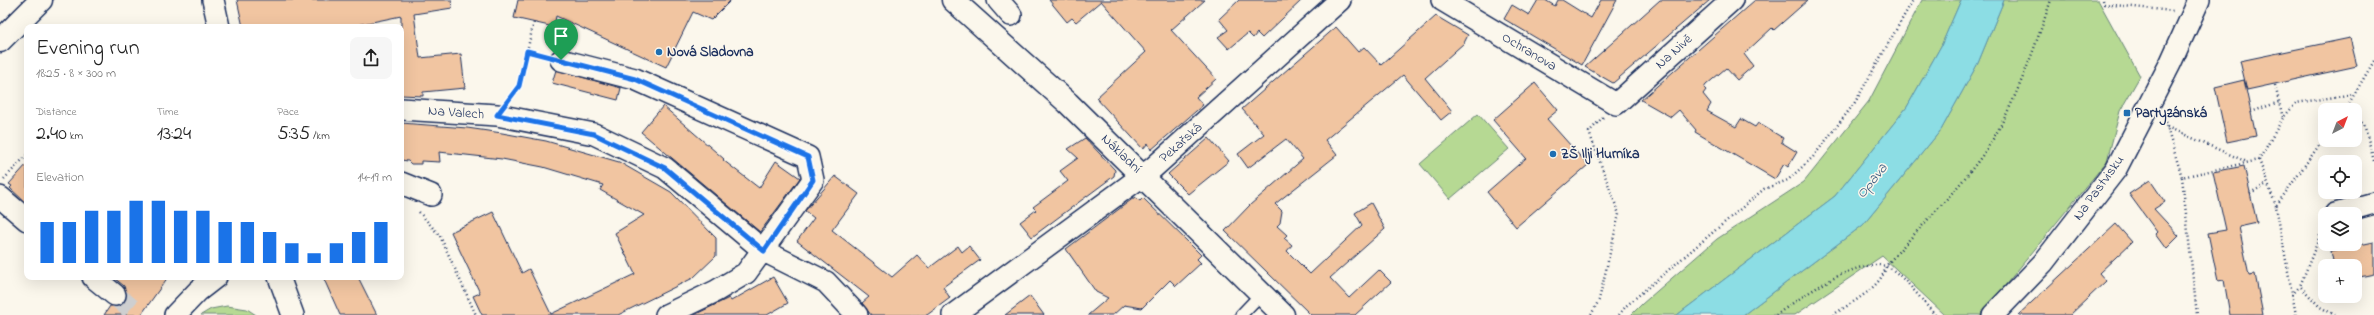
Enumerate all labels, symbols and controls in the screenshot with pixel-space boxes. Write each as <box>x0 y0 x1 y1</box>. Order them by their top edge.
pin <box>544 19 578 60</box>
icon: arrive <box>550 25 572 47</box>
street label: Ochranova <box>1497 27 1561 77</box>
street label: Na Nivě <box>1651 29 1698 75</box>
text: Evening run <box>36 33 140 65</box>
button: share <box>350 37 392 79</box>
place label: Nová Sladovna <box>667 42 754 63</box>
marker: Nová Sladovna <box>654 47 664 57</box>
text: 18:25 · 8 × 300 m <box>36 64 116 83</box>
street label: Na Valech <box>427 101 485 125</box>
place label: Partyzánská <box>2135 103 2208 126</box>
north arrow <box>2318 103 2362 147</box>
map controls <box>2318 103 2362 303</box>
text: Distance <box>36 104 77 120</box>
text: Time <box>157 104 178 120</box>
text: Pace <box>277 104 299 120</box>
marker: Partyzánská <box>2122 108 2132 118</box>
street label: Pekařská <box>1155 118 1207 168</box>
text: 2.40 <box>36 120 67 149</box>
text: 13:24 <box>157 120 191 149</box>
text: 5:35 <box>277 120 310 149</box>
text: km <box>67 128 83 144</box>
text: /km <box>310 128 330 144</box>
street label: Nákladní <box>1096 129 1147 179</box>
place label: ZŠ Ilji Hurníka <box>1561 144 1640 165</box>
marker: ZŠ Ilji Hurníka <box>1548 149 1558 159</box>
street label: Na Pastvisku <box>2068 151 2130 225</box>
button: locate <box>2318 155 2362 199</box>
water label: Opava <box>1851 158 1894 203</box>
text: Elevation <box>36 168 84 187</box>
text: 14–19 m <box>357 168 392 187</box>
button: layers <box>2318 207 2362 251</box>
button: + <box>2318 259 2362 303</box>

